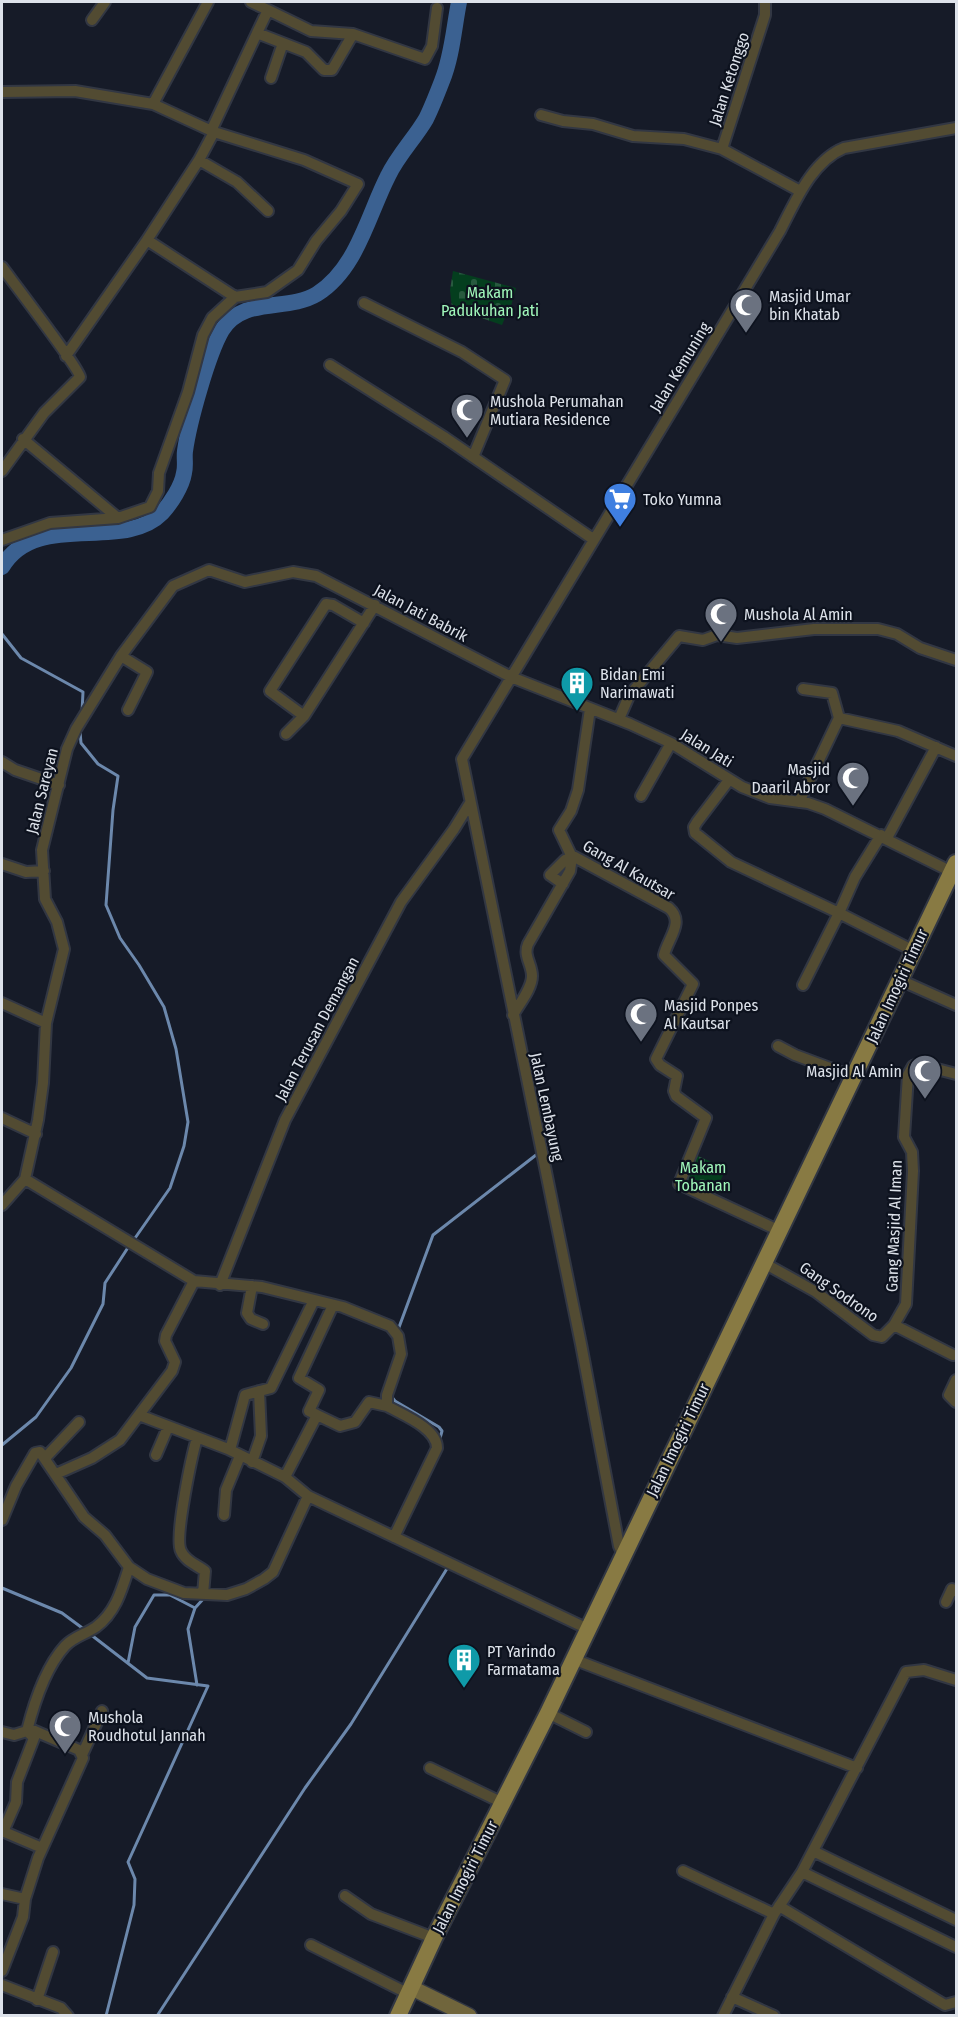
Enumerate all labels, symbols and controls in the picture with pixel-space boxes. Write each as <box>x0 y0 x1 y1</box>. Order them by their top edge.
street label: Jalan Ketonggo <box>705 30 753 128</box>
park label: Makam Padukuhan Jati <box>441 283 539 320</box>
mosque icon: Masjid Umar bin Khatab <box>728 287 764 334</box>
place label: Masjid Umar bin Khatab <box>769 287 851 324</box>
street label: Jalan Kemuning <box>646 318 715 415</box>
mosque icon: Mushola Perumahan Mutiara Residence <box>449 392 485 439</box>
place label: Mushola Perumahan Mutiara Residence <box>490 392 624 429</box>
supermarket icon: Toko Yumna <box>602 481 638 528</box>
place label: Toko Yumna <box>643 490 722 509</box>
street label: Jalan Jati Babrik <box>371 580 472 646</box>
mosque icon: Mushola Al Amin <box>703 596 739 643</box>
place label: Mushola Al Amin <box>744 605 853 624</box>
building icon: Bidan Emi Narimawati <box>559 665 595 712</box>
place label: Bidan Emi Narimawati <box>600 665 675 702</box>
street label: Jalan Jati <box>677 725 737 771</box>
street label: Jalan Sareyan <box>22 746 62 836</box>
place label: Masjid Daaril Abror <box>752 760 830 797</box>
mosque icon: Masjid Daaril Abror <box>835 760 871 807</box>
street label: Gang Al Kautsar <box>580 836 679 904</box>
street label: Jalan Imogiri Timur <box>862 926 932 1046</box>
street label: Jalan Terusan Demangan <box>271 954 363 1104</box>
mosque icon: Masjid Ponpes Al Kautsar <box>623 996 659 1043</box>
place label: Masjid Ponpes Al Kautsar <box>664 996 758 1033</box>
street label: Jalan Lembayung <box>526 1051 568 1164</box>
mosque icon: Masjid Al Amin <box>907 1053 943 1100</box>
place label: Masjid Al Amin <box>806 1062 902 1081</box>
park label: Makam Tobanan <box>675 1158 731 1195</box>
street label: Gang Masjid Al Iman <box>882 1160 906 1292</box>
street label: Gang Sodrono <box>796 1258 882 1326</box>
street label: Jalan Imogiri Timur <box>642 1380 714 1500</box>
building icon: PT Yarindo Farmatama <box>446 1642 482 1689</box>
place label: PT Yarindo Farmatama <box>487 1642 560 1679</box>
mosque icon: Mushola Roudhotul Jannah <box>47 1708 83 1755</box>
place label: Mushola Roudhotul Jannah <box>88 1708 206 1745</box>
street label: Jalan Imogiri Timur <box>428 1817 502 1936</box>

